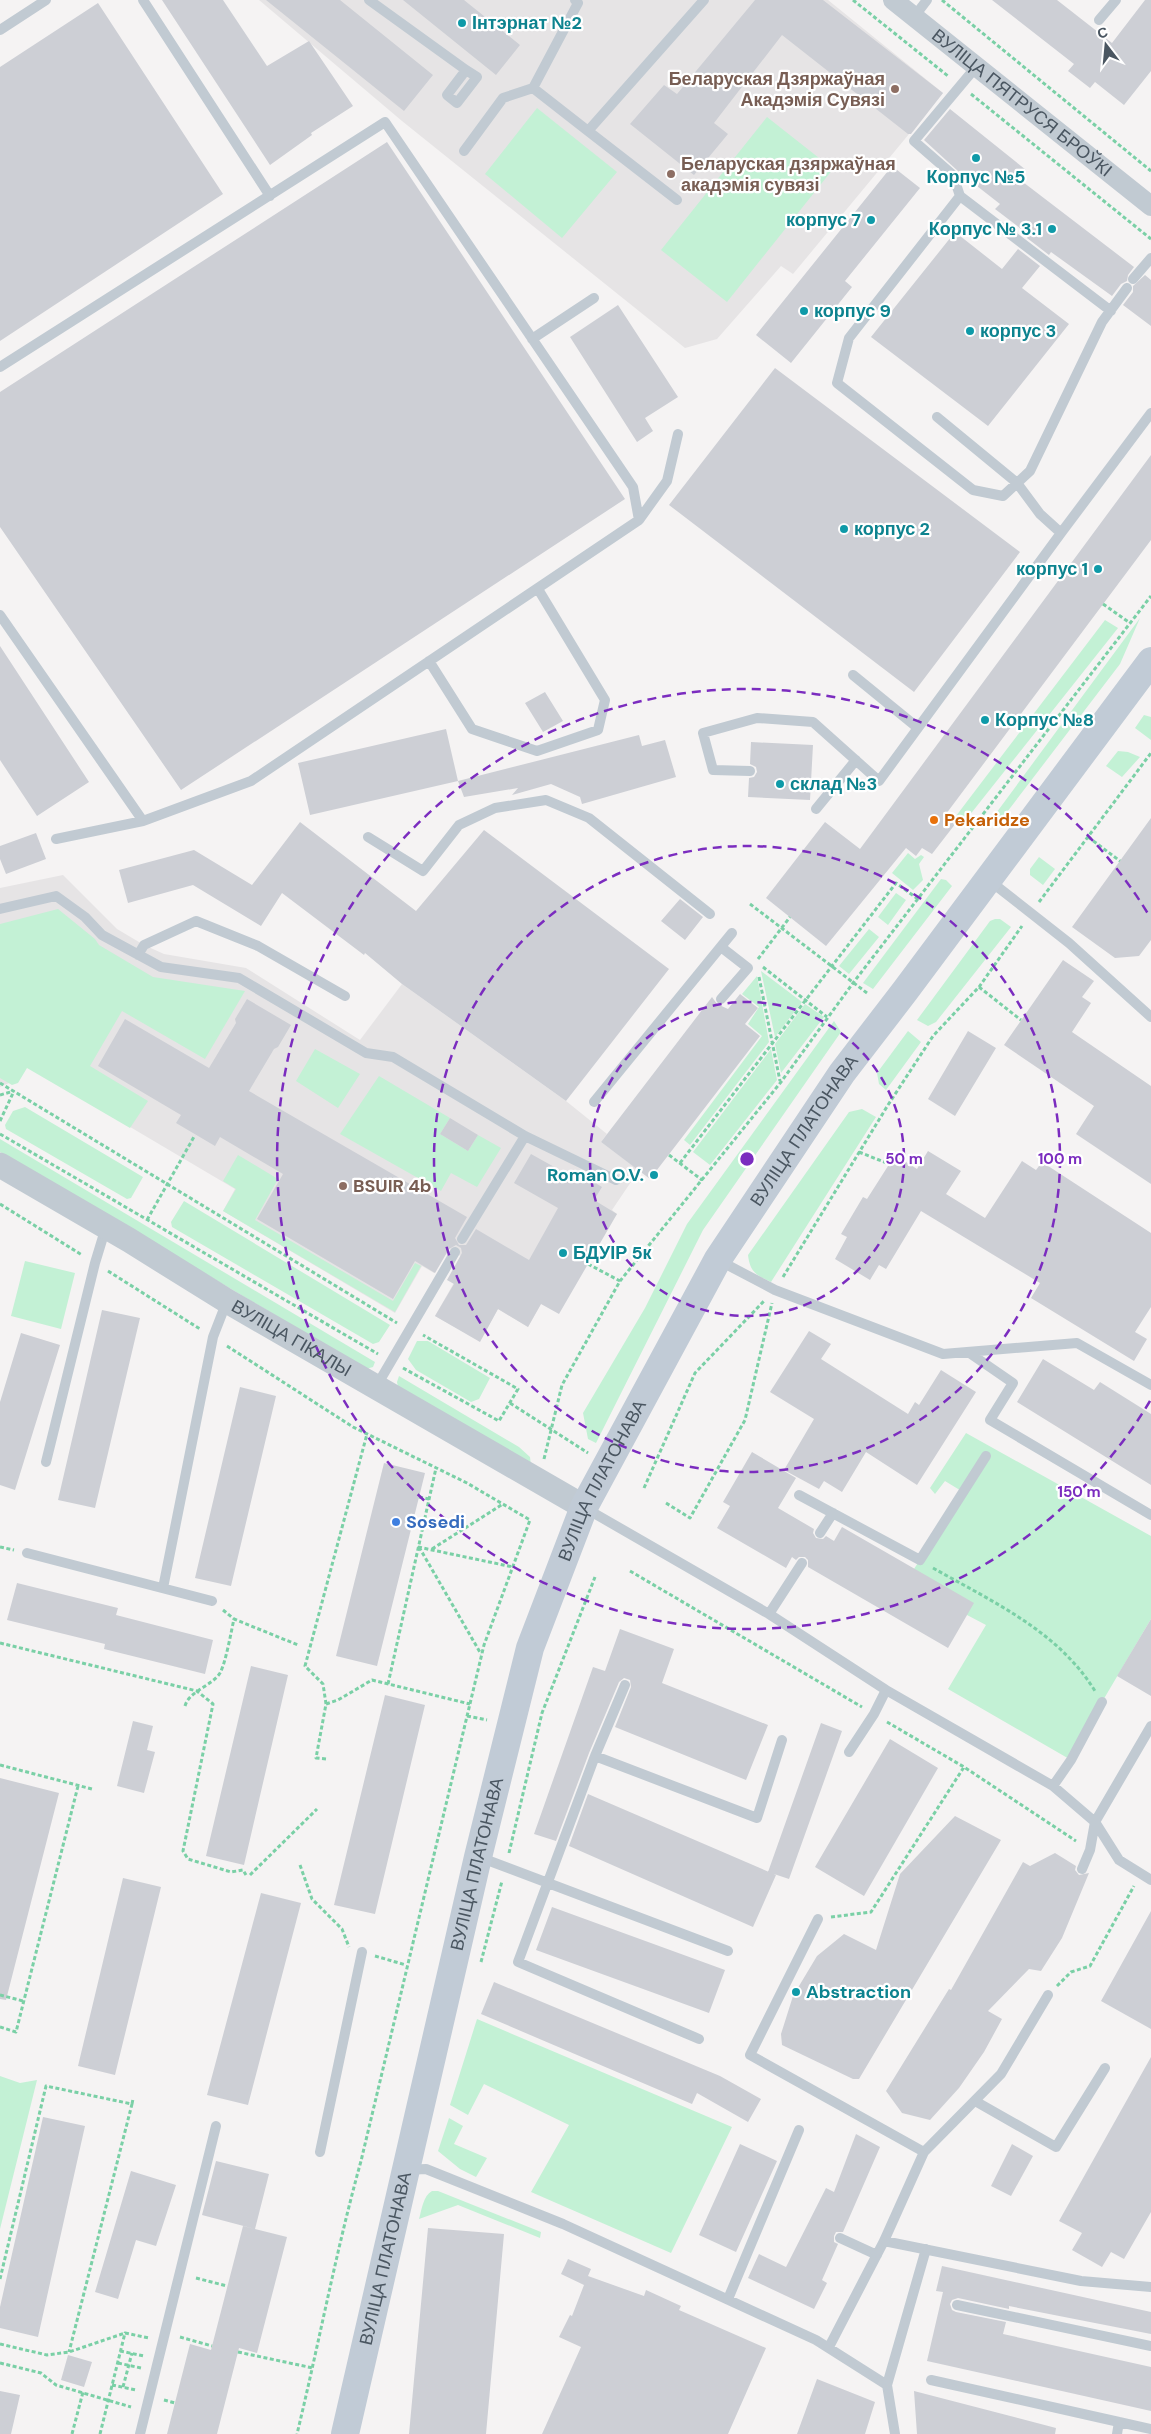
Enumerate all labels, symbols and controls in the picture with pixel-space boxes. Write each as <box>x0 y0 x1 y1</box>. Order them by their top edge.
place label: Інтэрнат №2 <box>472 11 582 35</box>
marker: Інтэрнат №2 <box>456 17 468 29</box>
north arrow <box>1081 20 1131 70</box>
street label: ВУЛІЦА ПЯТРУСЯ БРОЎКІ <box>928 24 1116 182</box>
place label: Беларуская Дзяржаўная Акадэмія Сувязі <box>669 67 885 112</box>
marker: Беларуская Дзяржаўная Акадэмія Сувязі <box>889 83 901 95</box>
place label: Беларуская дзяржаўная акадэмія сувязі <box>681 152 896 197</box>
marker: Корпус №5 <box>970 152 982 164</box>
place label: Корпус №5 <box>927 165 1025 189</box>
marker: Беларуская дзяржаўная акадэмія сувязі <box>665 168 677 180</box>
place label: корпус 7 <box>786 208 861 232</box>
marker: корпус 7 <box>865 214 877 226</box>
place label: Корпус № 3.1 <box>929 217 1042 241</box>
marker: Корпус № 3.1 <box>1046 223 1058 235</box>
place label: корпус 9 <box>814 299 891 323</box>
marker: корпус 9 <box>798 305 810 317</box>
place label: корпус 3 <box>980 319 1056 343</box>
marker: корпус 3 <box>964 325 976 337</box>
place label: корпус 2 <box>854 517 930 541</box>
marker: корпус 2 <box>838 523 850 535</box>
place label: корпус 1 <box>1016 557 1088 581</box>
marker: корпус 1 <box>1092 563 1104 575</box>
place label: Корпус №8 <box>995 708 1094 732</box>
marker: Корпус №8 <box>979 714 991 726</box>
place label: склад №3 <box>790 772 877 796</box>
marker: склад №3 <box>774 778 786 790</box>
place label: Pekaridze <box>944 808 1030 832</box>
marker: Pekaridze <box>928 814 940 826</box>
street label: ВУЛІЦА ПЛАТОНАВА <box>745 1050 864 1211</box>
text: 50 m <box>885 1149 923 1169</box>
text: 100 m <box>1038 1149 1082 1169</box>
centre of rings <box>738 1150 756 1168</box>
place label: Roman O.V. <box>547 1163 644 1187</box>
marker: Roman O.V. <box>648 1169 660 1181</box>
place label: BSUIR 4b <box>353 1174 432 1198</box>
marker: BSUIR 4b <box>337 1180 349 1192</box>
place label: БДУІР 5к <box>573 1241 653 1265</box>
marker: БДУІР 5к <box>557 1247 569 1259</box>
street label: ВУЛІЦА ГІКАЛЫ <box>227 1294 356 1382</box>
street label: ВУЛІЦА ПЛАТОНАВА <box>552 1396 652 1565</box>
text: 150 m <box>1058 1482 1101 1502</box>
place label: Sosedi <box>406 1510 465 1534</box>
marker: Sosedi <box>390 1516 402 1528</box>
street label: ВУЛІЦА ПЛАТОНАВА <box>445 1775 509 1953</box>
place label: Abstraction <box>806 1980 911 2004</box>
marker: Abstraction <box>790 1986 802 1998</box>
street label: ВУЛІЦА ПЛАТОНАВА <box>354 2170 417 2348</box>

